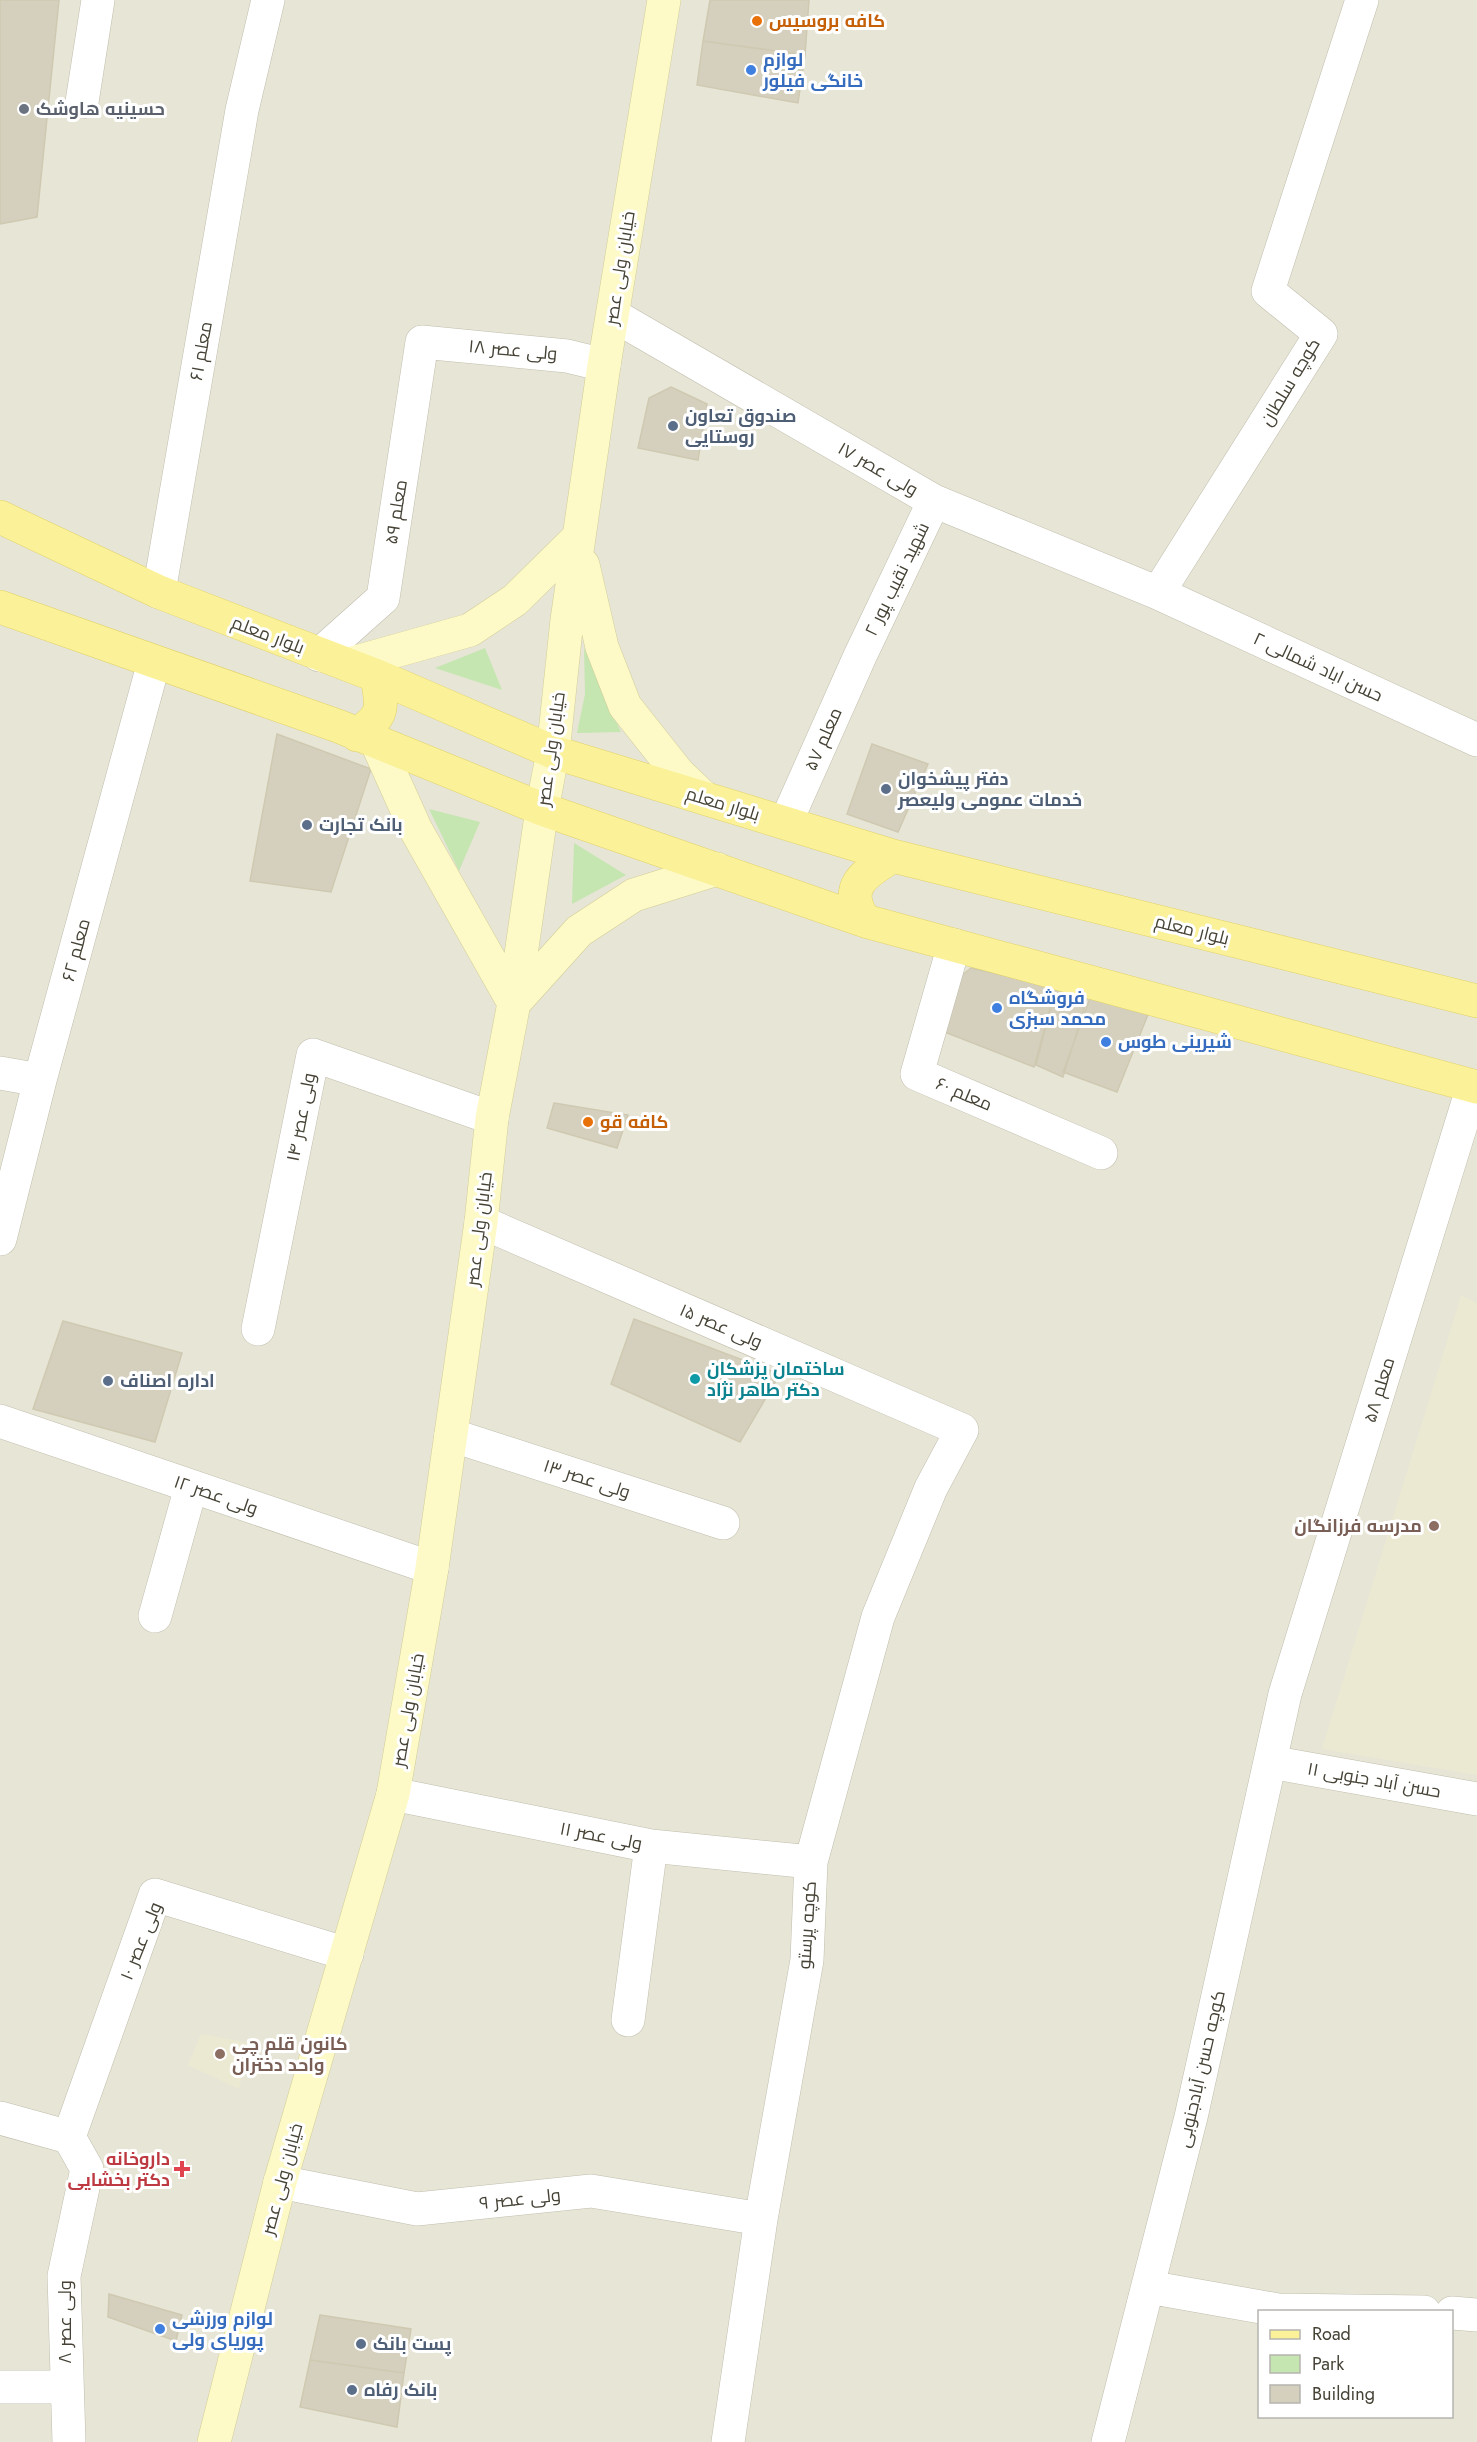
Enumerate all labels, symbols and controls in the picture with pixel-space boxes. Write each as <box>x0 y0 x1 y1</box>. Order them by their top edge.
place label: کافه بروسیس <box>769 8 885 34</box>
marker: کافه بروسیس <box>750 14 764 28</box>
place label: لوازم خانگی فیلور <box>762 47 863 94</box>
marker: لوازم خانگی فیلور <box>744 63 758 77</box>
place label: حسینیه هاوشک <box>36 96 165 122</box>
marker: حسینیه هاوشک <box>17 102 31 116</box>
street label: خیابان ولی عصر <box>598 209 642 328</box>
street label: معلم ۶۱ <box>183 319 219 383</box>
street label: ولی عصر ۱۸ <box>467 333 559 367</box>
street label: کوچه سلطان <box>1253 333 1327 431</box>
place label: صندوق تعاون روستایی <box>685 403 796 450</box>
marker: صندوق تعاون روستایی <box>666 419 680 433</box>
street label: ولی عصر ۱۷ <box>833 435 923 503</box>
street label: معلم ۵۹ <box>378 478 414 546</box>
street label: شهید نقیب پور ۲ <box>858 518 936 640</box>
street label: بلوار معلم <box>228 609 308 661</box>
street label: حسن اباد شمالی ۲ <box>1249 626 1387 708</box>
street label: خیابان ولی عصر <box>530 690 572 809</box>
street label: معلم ۵۷ <box>798 703 848 775</box>
place label: دفتر پیشخوان خدمات عمومی ولیعصر <box>897 766 1082 813</box>
street label: بلوار معلم <box>683 780 763 828</box>
marker: دفتر پیشخوان خدمات عمومی ولیعصر <box>879 782 893 796</box>
place label: بانک تجارت <box>319 812 403 838</box>
marker: بانک تجارت <box>300 818 314 832</box>
street label: بلوار معلم <box>1152 908 1232 952</box>
street label: معلم ۶۲ <box>55 916 97 984</box>
place label: فروشگاه محمد سبزی <box>1009 985 1106 1032</box>
marker: فروشگاه محمد سبزی <box>990 1001 1004 1015</box>
place label: شیرینی طوس <box>1118 1029 1232 1055</box>
marker: شیرینی طوس <box>1099 1035 1113 1049</box>
street label: ولی عصر ۱۴ <box>280 1070 322 1164</box>
street label: معلم ۶۰ <box>932 1071 996 1117</box>
place label: کافه قو <box>600 1109 668 1135</box>
marker: کافه قو <box>581 1115 595 1129</box>
street label: خیابان ولی عصر <box>459 1170 499 1289</box>
street label: ولی عصر ۱۵ <box>676 1297 766 1355</box>
street label: معلم ۵۸ <box>1357 1354 1401 1426</box>
place label: ساختمان پزشکان دکتر طاهر نژاد <box>707 1356 845 1403</box>
place label: اداره اصناف <box>120 1368 215 1394</box>
marker: ساختمان پزشکان دکتر طاهر نژاد <box>688 1372 702 1386</box>
marker: اداره اصناف <box>101 1374 115 1388</box>
street label: ولی عصر ۱۳ <box>540 1453 634 1505</box>
street label: ولی عصر ۱۲ <box>170 1468 262 1522</box>
place label: مدرسه فرزانگان <box>1294 1513 1422 1539</box>
marker: مدرسه فرزانگان <box>1427 1519 1441 1533</box>
street label: خیابان ولی عصر <box>385 1651 431 1770</box>
street label: حسن آباد جنوبی ۱۱ <box>1305 1755 1443 1805</box>
street label: ولی عصر ۱۱ <box>558 1815 644 1857</box>
street label: کوچه پرستو <box>791 1880 823 1970</box>
street label: ولی عصر ۱۰ <box>114 1898 168 1984</box>
street label: کوچه حسن آبادجنوبی <box>1170 1988 1232 2150</box>
place label: کانون قلم چی واحد دختران <box>232 2031 348 2078</box>
marker: کانون قلم چی واحد دختران <box>213 2047 227 2061</box>
street label: خیابان ولی عصر <box>254 2120 309 2239</box>
place label: داروخانه دکتر بخشایی <box>67 2146 170 2193</box>
marker: داروخانه دکتر بخشایی <box>175 2162 189 2176</box>
street label: ولی عصر ۹ <box>478 2182 562 2216</box>
street label: ولی عصر ۸ <box>52 2280 78 2364</box>
place label: لوازم ورزشی پوریای ولی <box>172 2306 273 2353</box>
legend <box>1258 2310 1453 2418</box>
text: Road <box>1312 2321 1351 2347</box>
marker: لوازم ورزشی پوریای ولی <box>153 2322 167 2336</box>
place label: پست بانک <box>373 2331 452 2357</box>
marker: پست بانک <box>354 2337 368 2351</box>
text: Park <box>1312 2351 1344 2377</box>
place label: بانک رفاه <box>364 2377 437 2403</box>
text: Building <box>1312 2381 1375 2407</box>
marker: بانک رفاه <box>345 2383 359 2397</box>

